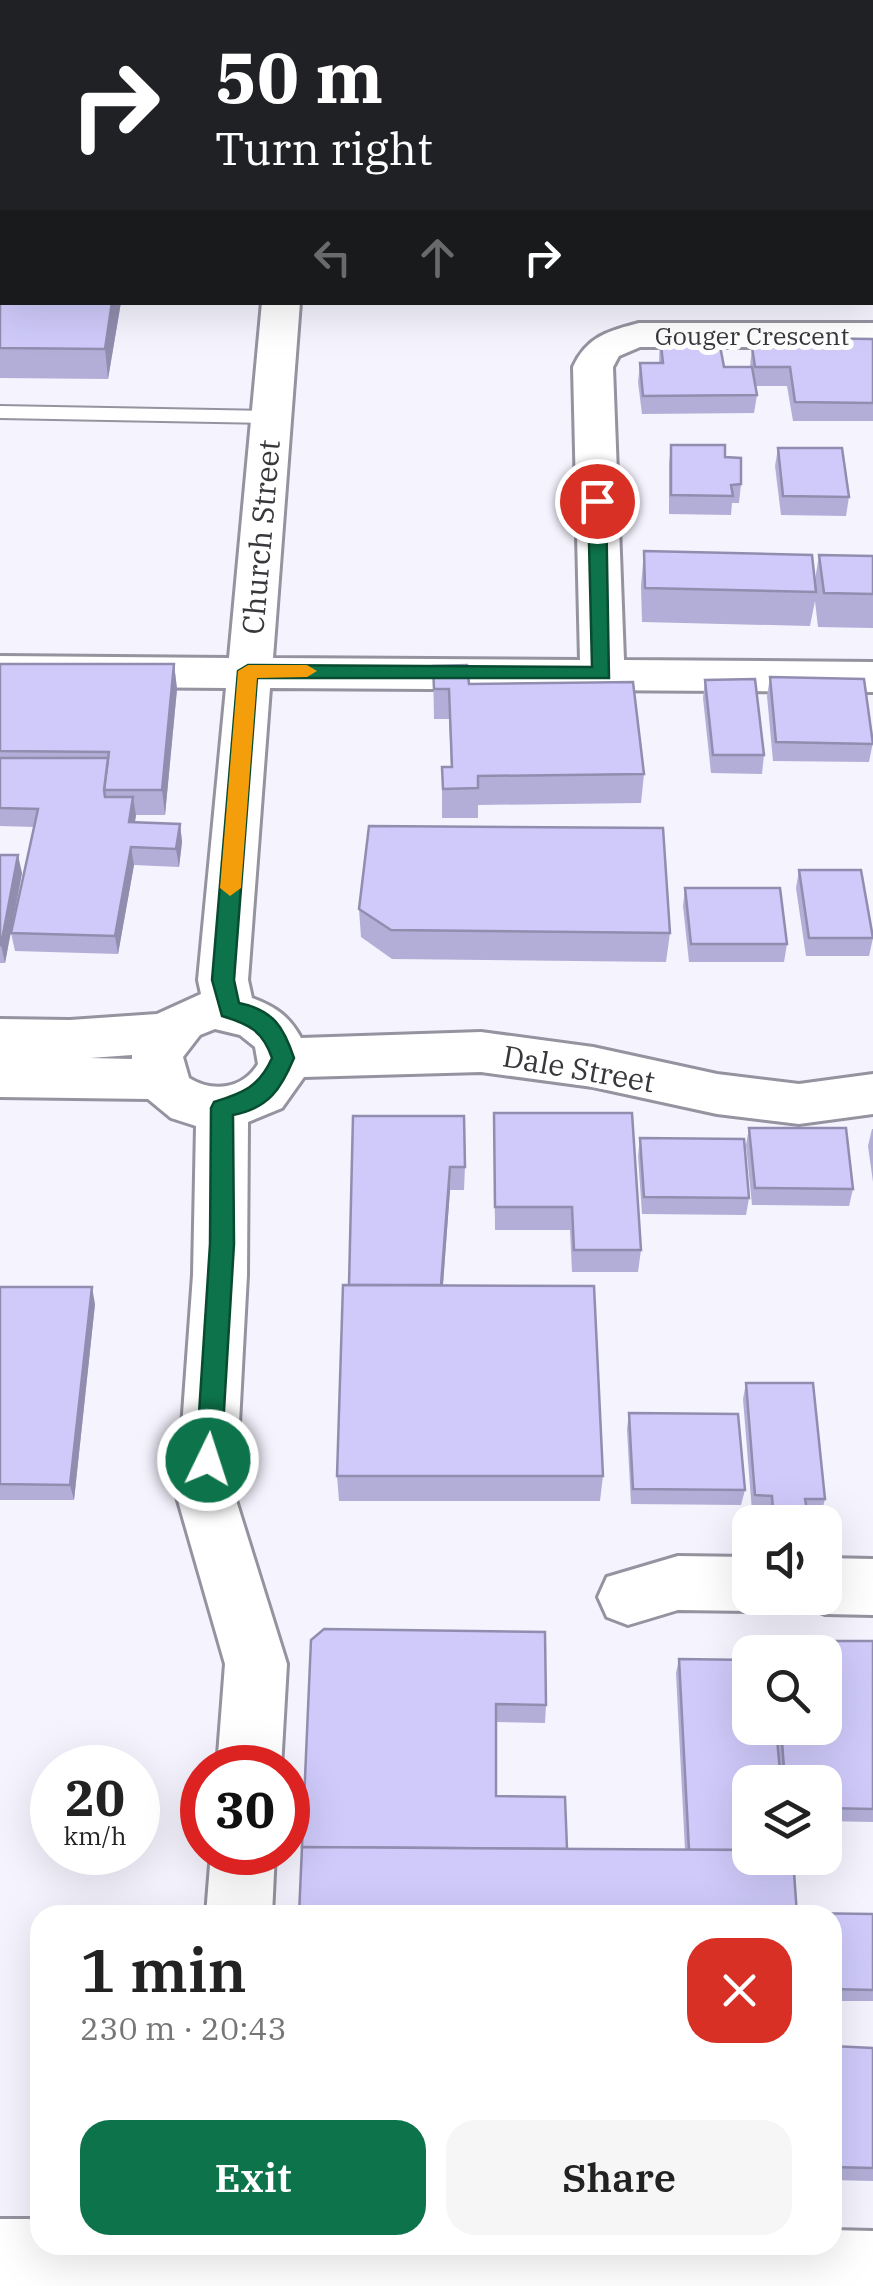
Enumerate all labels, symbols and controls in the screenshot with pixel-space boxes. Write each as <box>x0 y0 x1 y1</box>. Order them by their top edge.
text: 50 m <box>215 31 383 122</box>
icon: right <box>50 40 180 170</box>
text: Turn right <box>215 119 433 177</box>
icon: left <box>305 230 360 285</box>
icon: ahead <box>410 230 465 285</box>
icon: right <box>515 230 570 285</box>
street label: Gouger Crescent <box>655 319 850 352</box>
street label: Church Street <box>232 438 288 636</box>
pin <box>555 459 640 544</box>
icon: arrive <box>570 474 625 529</box>
street label: Dale Street <box>500 1035 658 1101</box>
position arrow <box>156 1408 260 1512</box>
map controls <box>732 1505 842 1875</box>
button: sound <box>732 1505 842 1615</box>
button: search <box>732 1635 842 1745</box>
speed limit sign: 30 <box>180 1745 310 1875</box>
text: 20 <box>65 1765 125 1830</box>
button: layers <box>732 1765 842 1875</box>
text: km/h <box>63 1819 127 1852</box>
text: 1 min <box>80 1930 247 2009</box>
button: close <box>687 1938 792 2043</box>
text: 230 m · 20:43 <box>80 2007 287 2049</box>
button: Exit <box>80 2120 426 2235</box>
button: Share <box>446 2120 792 2235</box>

